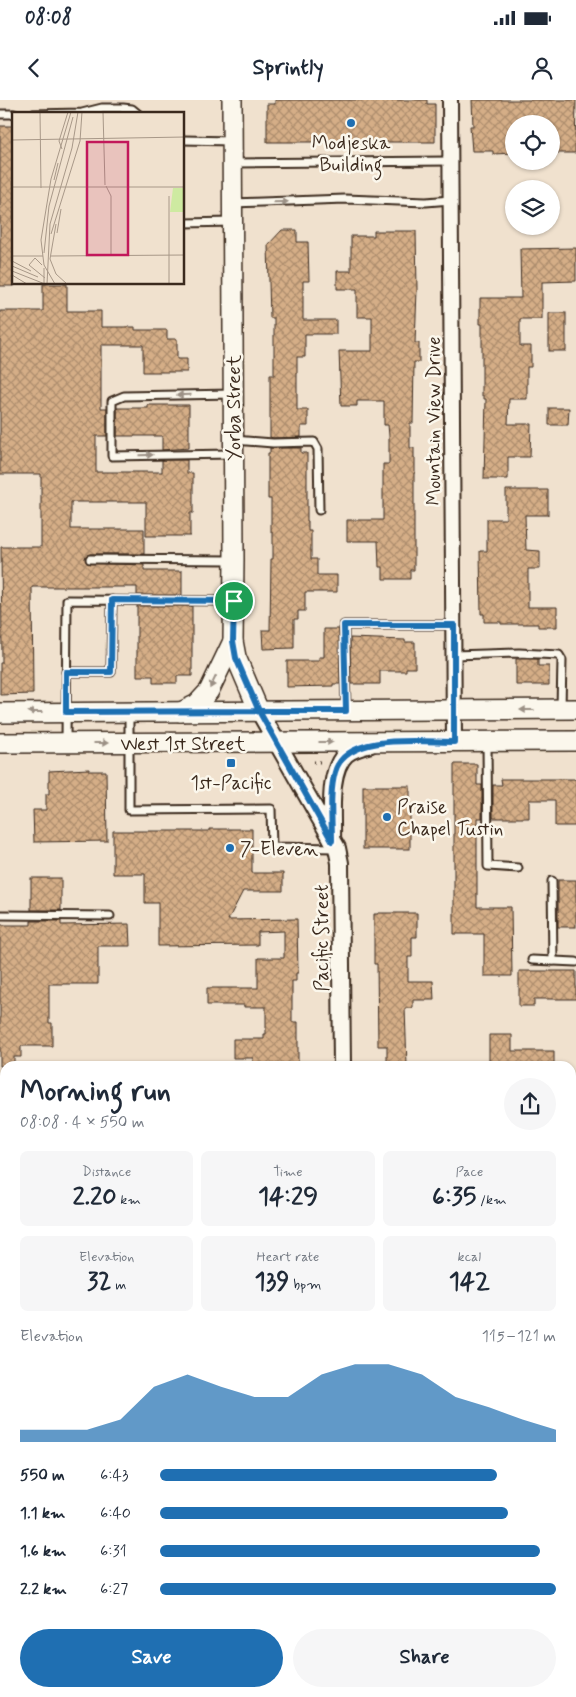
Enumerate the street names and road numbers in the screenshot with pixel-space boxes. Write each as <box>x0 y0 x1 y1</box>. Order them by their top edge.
street label: Mountain View Drive <box>422 336 447 506</box>
street label: Yorba Street <box>222 355 247 461</box>
street label: West 1st Street <box>120 732 246 757</box>
street label: Pacific Street <box>310 884 335 992</box>

